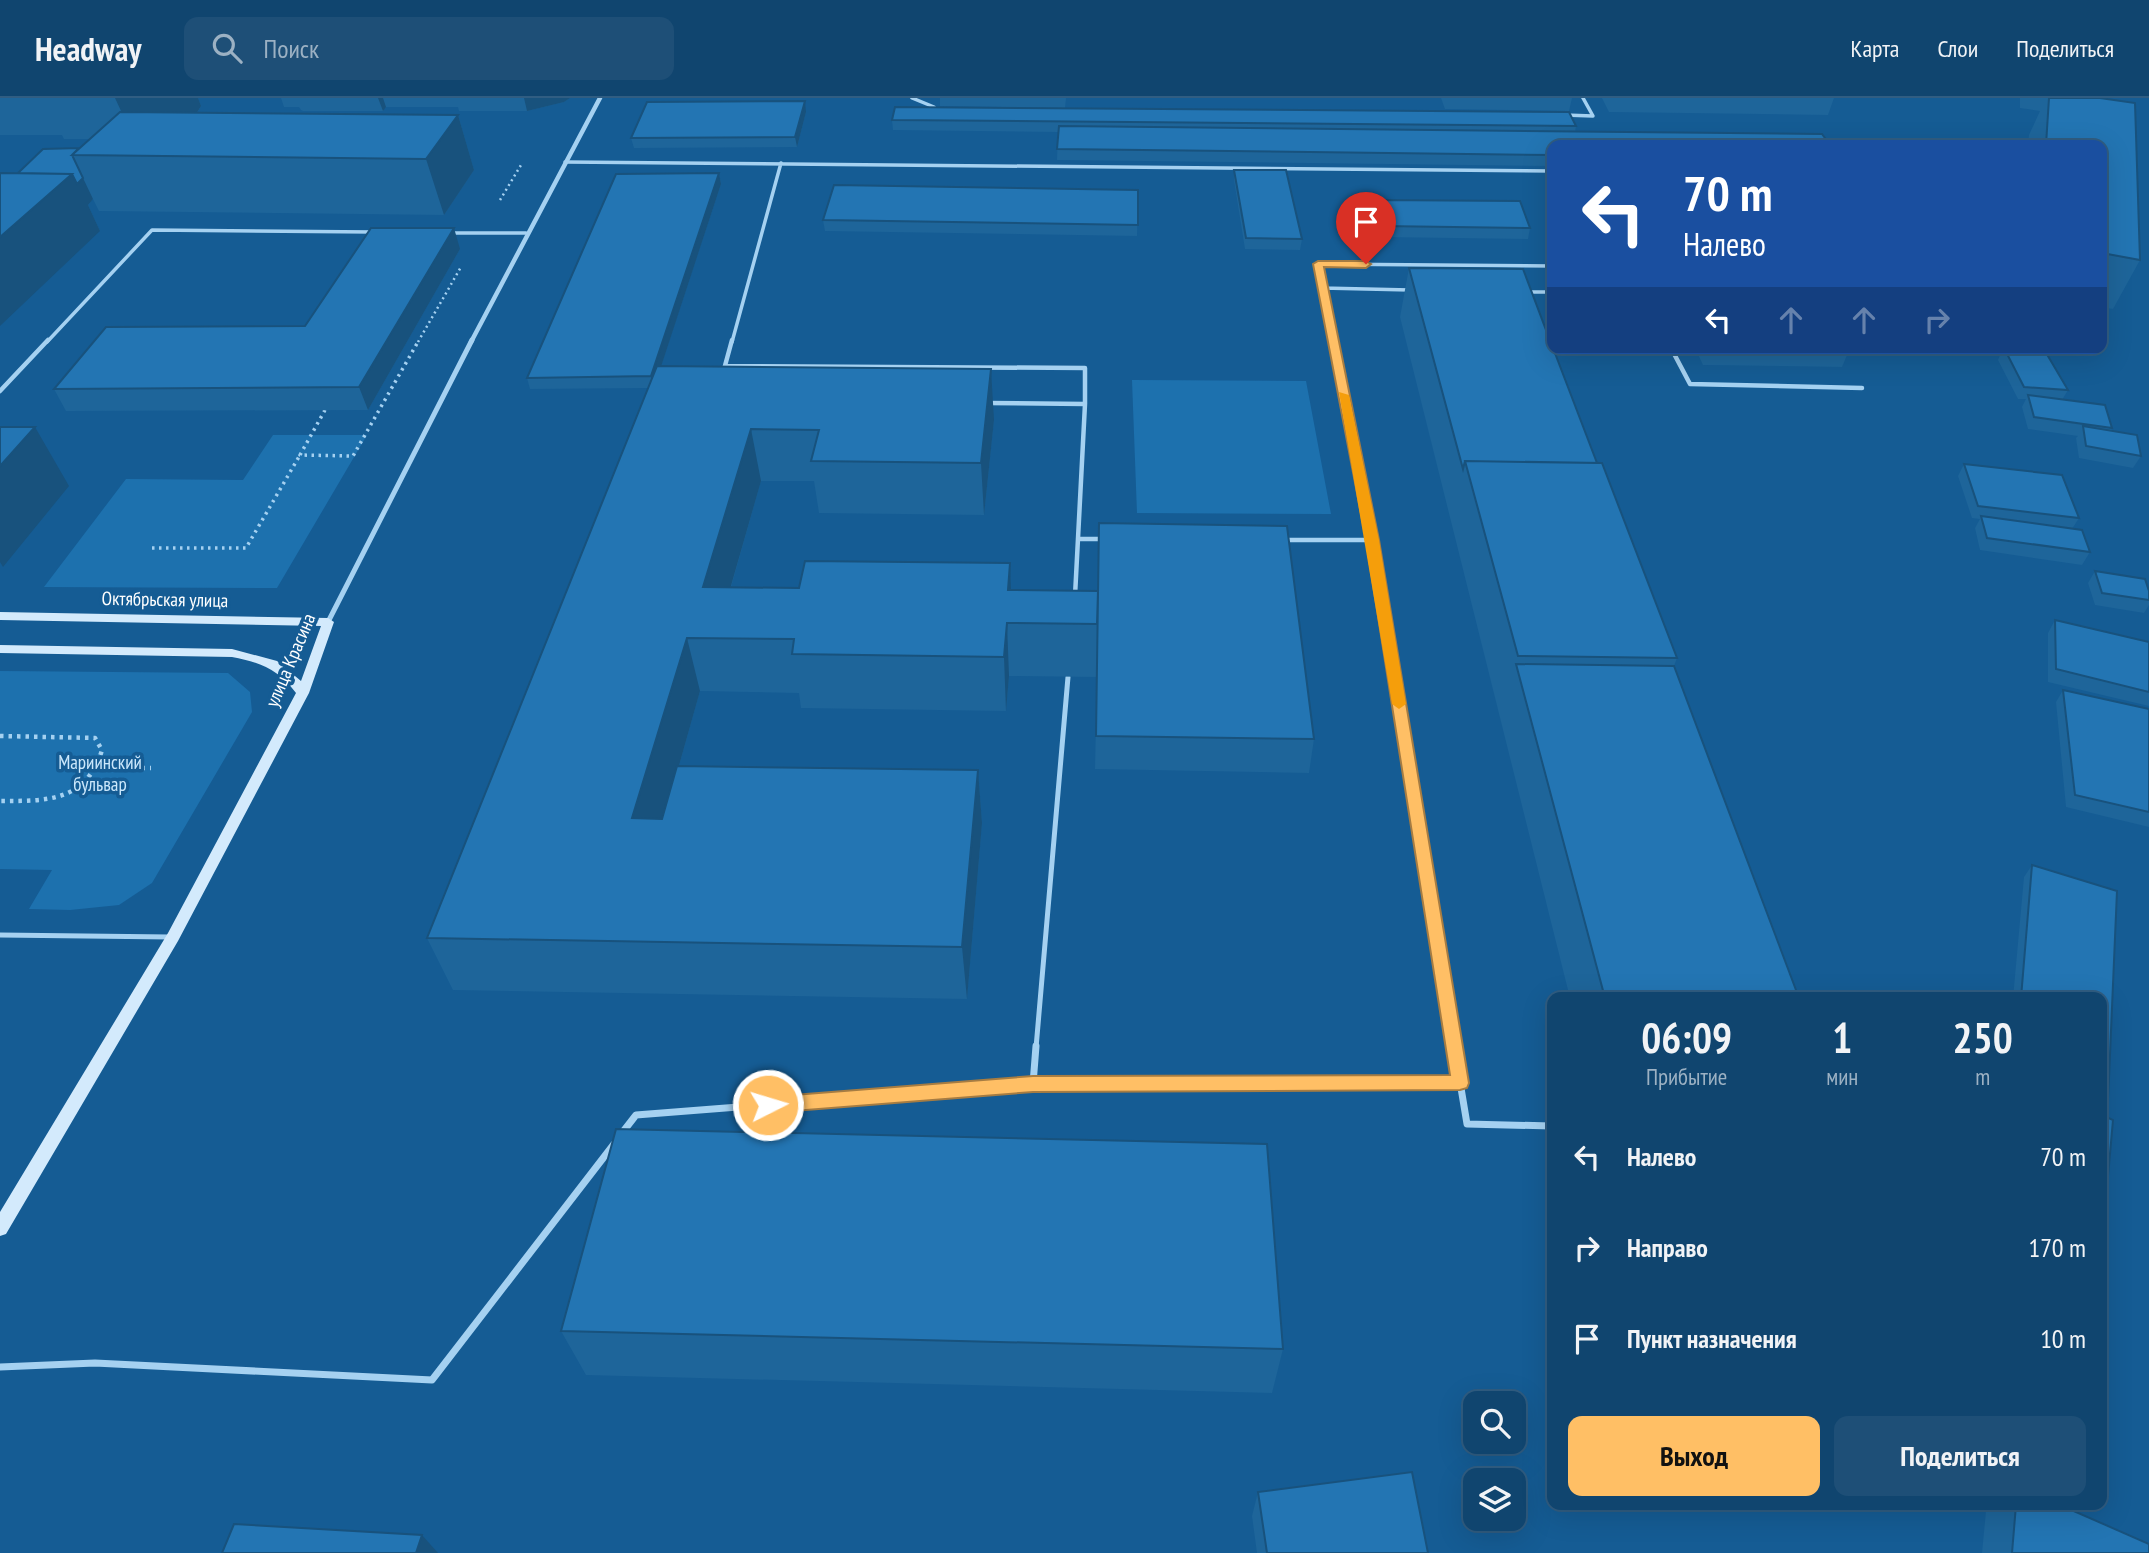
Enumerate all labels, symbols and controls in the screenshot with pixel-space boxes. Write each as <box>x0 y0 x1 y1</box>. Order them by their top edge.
search box <box>184 17 674 80</box>
text: Headway <box>35 27 142 70</box>
icon: search <box>208 29 246 67</box>
text: Поиск <box>264 32 319 65</box>
text: Карта <box>1851 33 1899 64</box>
text: Слои <box>1937 33 1978 64</box>
text: Поделиться <box>2016 33 2114 64</box>
text: 70 m <box>1683 161 1772 225</box>
icon: left <box>1568 168 1659 259</box>
pin <box>1336 192 1396 264</box>
icon: arrive <box>1347 203 1385 241</box>
text: Налево <box>1683 223 1766 265</box>
icon: left <box>1699 301 1737 339</box>
icon: ahead <box>1772 301 1810 339</box>
icon: ahead <box>1845 301 1883 339</box>
icon: right <box>1918 301 1956 339</box>
street label: Октябрьская улица <box>101 586 229 612</box>
street label: улица Красина <box>260 610 320 710</box>
park label: Мариинский бульвар <box>58 750 142 796</box>
text: 06:09 <box>1641 1010 1732 1065</box>
text: 1 <box>1832 1010 1852 1065</box>
text: 250 <box>1953 1010 2013 1065</box>
text: Прибытие <box>1646 1062 1727 1091</box>
text: мин <box>1826 1062 1858 1091</box>
text: m <box>1975 1062 1990 1091</box>
position arrow <box>731 1068 805 1142</box>
icon: left <box>1568 1138 1606 1176</box>
text: Налево <box>1627 1140 1696 1173</box>
text: 70 m <box>2040 1140 2086 1173</box>
icon: right <box>1568 1229 1606 1267</box>
text: Направо <box>1627 1231 1708 1264</box>
text: 170 m <box>2028 1231 2086 1264</box>
icon: arrive <box>1568 1320 1606 1358</box>
text: Пункт назначения <box>1627 1322 1797 1355</box>
text: 10 m <box>2040 1322 2086 1355</box>
map controls <box>1463 1391 1526 1531</box>
button: search <box>1463 1391 1526 1454</box>
button: Выход <box>1568 1416 1820 1496</box>
button: Поделиться <box>1834 1416 2086 1496</box>
button: layers <box>1463 1468 1526 1531</box>

